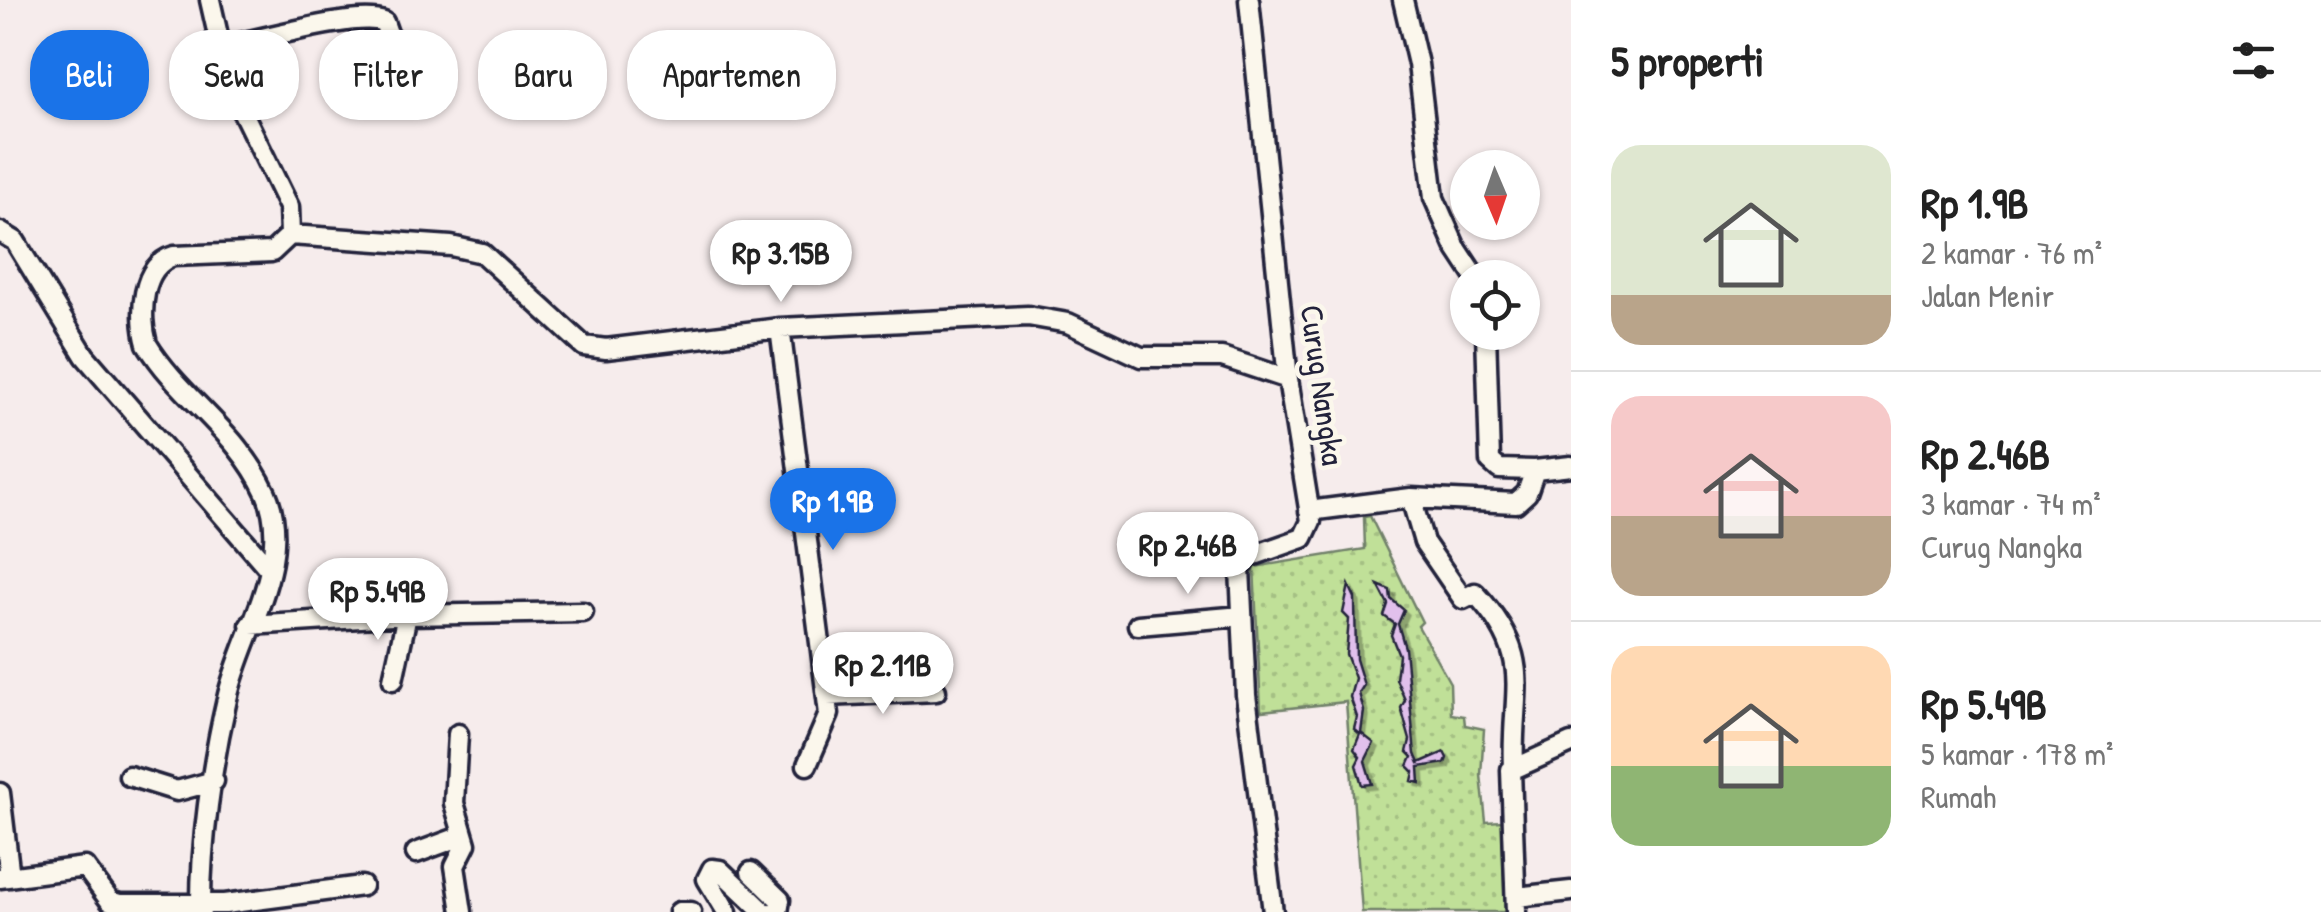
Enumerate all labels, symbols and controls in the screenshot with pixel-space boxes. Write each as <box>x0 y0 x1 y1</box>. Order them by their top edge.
chip: Beli <box>30 30 149 120</box>
chip: Sewa <box>169 30 299 120</box>
chip: Filter <box>319 30 458 120</box>
chip: Baru <box>478 30 607 120</box>
chip: Apartemen <box>627 30 836 120</box>
text: 5 properti <box>1611 32 1764 89</box>
icon: filters <box>2226 33 2281 88</box>
north arrow <box>1450 150 1540 240</box>
map controls <box>1450 150 1540 350</box>
text: Rp 1.9B <box>1921 174 2029 231</box>
icon: home <box>1691 185 1811 305</box>
pin: Rp 3.15B <box>678 220 884 305</box>
text: Rp 3.15B <box>732 231 830 274</box>
text: 2 kamar · 76 m² <box>1921 231 2102 274</box>
button: locate <box>1450 260 1540 350</box>
text: Jalan Menir <box>1921 274 2054 317</box>
street label: Curug Nangka <box>1290 302 1356 468</box>
text: Rp 2.46B <box>1921 425 2050 482</box>
icon: home <box>1691 436 1811 556</box>
pin: Rp 1.9B <box>741 468 925 553</box>
text: Rp 1.9B <box>792 479 874 522</box>
text: 3 kamar · 74 m² <box>1921 482 2101 525</box>
pin: Rp 2.46B <box>1085 512 1291 597</box>
text: Rp 2.46B <box>1139 523 1237 566</box>
text: Curug Nangka <box>1921 525 2082 568</box>
pin: Rp 5.49B <box>275 558 481 643</box>
text: Rp 5.49B <box>330 569 426 612</box>
pin: Rp 2.11B <box>780 632 986 717</box>
text: Rp 2.11B <box>835 643 931 686</box>
text: Rp 5.49B <box>1921 675 2047 732</box>
icon: home <box>1691 686 1811 806</box>
text: 5 kamar · 178 m² <box>1921 732 2113 775</box>
text: Rumah <box>1921 775 1996 818</box>

